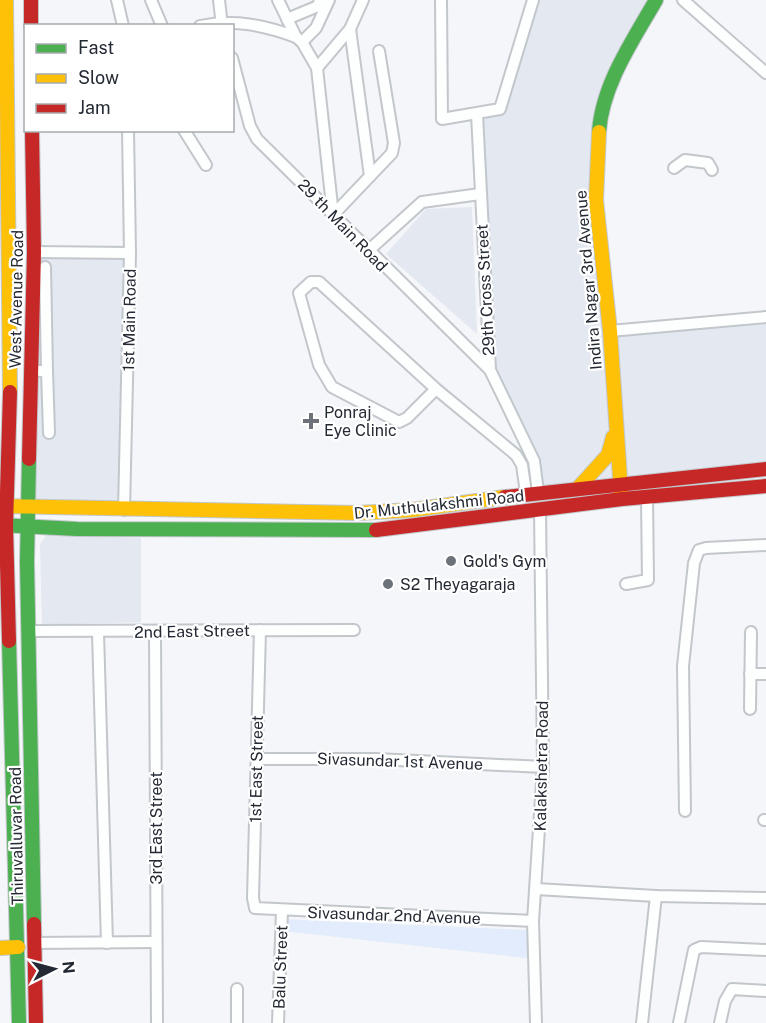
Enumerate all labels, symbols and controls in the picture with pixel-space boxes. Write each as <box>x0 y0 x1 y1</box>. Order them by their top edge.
legend <box>24 24 234 132</box>
text: Fast <box>78 37 114 58</box>
text: Slow <box>78 67 119 88</box>
text: Jam <box>78 97 111 118</box>
street label: 29 th Main Road <box>294 175 391 275</box>
street label: Indira Nagar 3rd Avenue <box>571 189 606 371</box>
street label: 29th Cross Street <box>473 224 498 356</box>
street label: West Avenue Road <box>6 230 27 368</box>
street label: 1st Main Road <box>119 269 140 371</box>
place label: Ponraj Eye Clinic <box>324 403 397 440</box>
marker: Ponraj Eye Clinic <box>302 412 320 430</box>
street label: Dr. Muthulakshmi Road <box>353 486 525 523</box>
place label: Gold's Gym <box>463 552 546 571</box>
marker: Gold's Gym <box>444 554 458 568</box>
place label: S2 Theyagaraja <box>400 575 515 594</box>
marker: S2 Theyagaraja <box>381 577 395 591</box>
street label: 2nd East Street <box>134 621 250 642</box>
street label: Kalakshetra Road <box>531 700 552 832</box>
street label: 1st East Street <box>246 715 267 823</box>
street label: Sivasundar 1st Avenue <box>317 749 483 774</box>
street label: Thiruvalluvar Road <box>6 767 27 905</box>
street label: 3rd East Street <box>147 772 166 885</box>
street label: Sivasundar 2nd Avenue <box>307 903 481 928</box>
street label: Balu Street <box>270 925 291 1009</box>
north arrow <box>24 939 84 999</box>
text: N <box>58 960 79 975</box>

